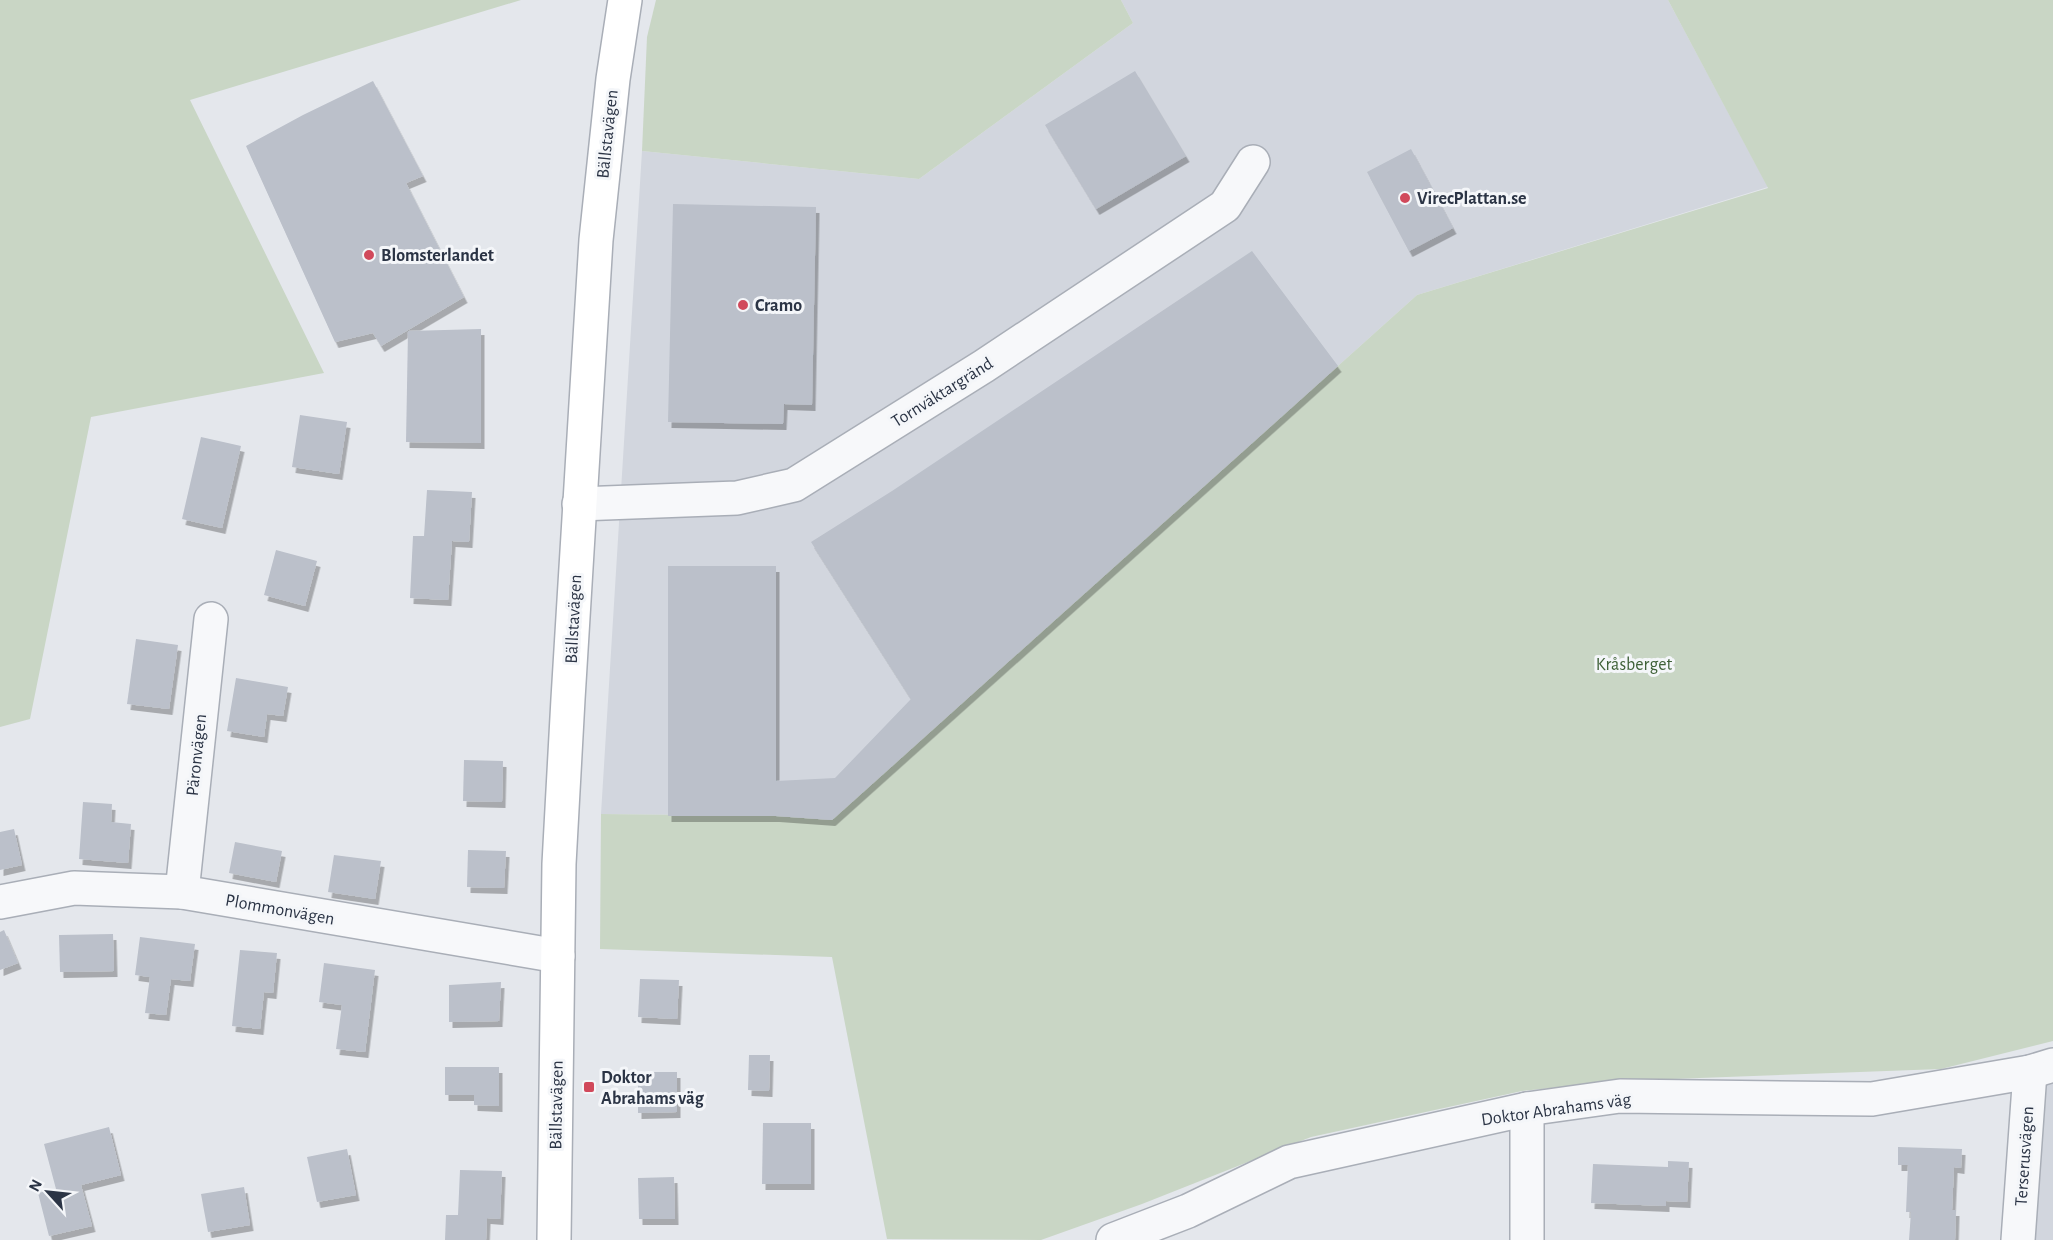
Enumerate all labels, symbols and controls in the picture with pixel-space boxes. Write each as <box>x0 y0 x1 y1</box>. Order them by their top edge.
street label: Bällstavägen <box>594 89 622 179</box>
place label: VirecPlattan.se <box>1417 190 1527 208</box>
marker: VirecPlattan.se <box>1398 191 1412 205</box>
place label: Blomsterlandet <box>381 247 494 265</box>
marker: Blomsterlandet <box>362 248 376 262</box>
place label: Cramo <box>755 297 802 315</box>
marker: Cramo <box>736 298 750 312</box>
street label: Tornväktargränd <box>889 355 996 431</box>
street label: Bällstavägen <box>563 574 585 664</box>
park label: Kråsberget <box>1596 656 1672 674</box>
street label: Päronvägen <box>184 713 210 797</box>
street label: Plommonvägen <box>224 892 336 928</box>
street label: Bällstavägen <box>547 1060 567 1150</box>
place label: Doktor Abrahams väg <box>601 1069 705 1108</box>
marker: Doktor Abrahams väg <box>582 1080 596 1094</box>
street label: Doktor Abrahams väg <box>1480 1091 1632 1129</box>
street label: Terserusvägen <box>2013 1105 2037 1207</box>
north arrow <box>18 1162 78 1222</box>
text: N <box>26 1177 45 1194</box>

